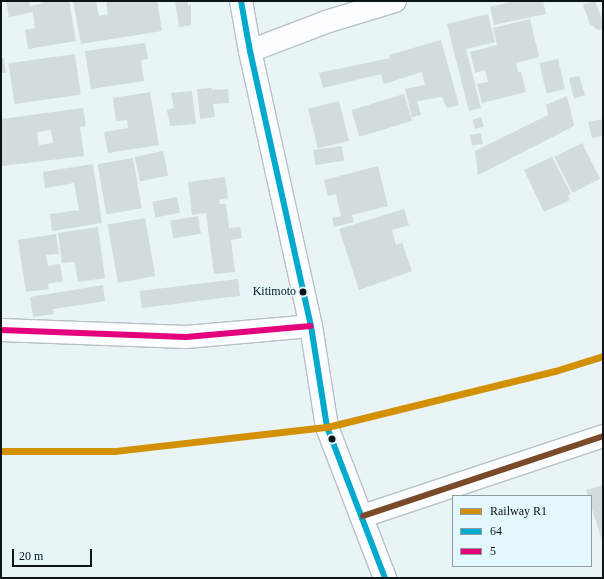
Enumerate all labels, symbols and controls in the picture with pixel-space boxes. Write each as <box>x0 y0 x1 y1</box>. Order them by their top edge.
place label: Kitimoto <box>253 285 296 299</box>
marker: Kitimoto <box>298 287 308 297</box>
unlabelled marker <box>327 434 337 444</box>
legend <box>452 495 592 567</box>
text: Railway R1 <box>490 504 547 518</box>
text: 64 <box>490 524 502 538</box>
scale bar <box>14 541 94 567</box>
text: 5 <box>490 544 496 558</box>
text: 20 m <box>19 549 43 563</box>

